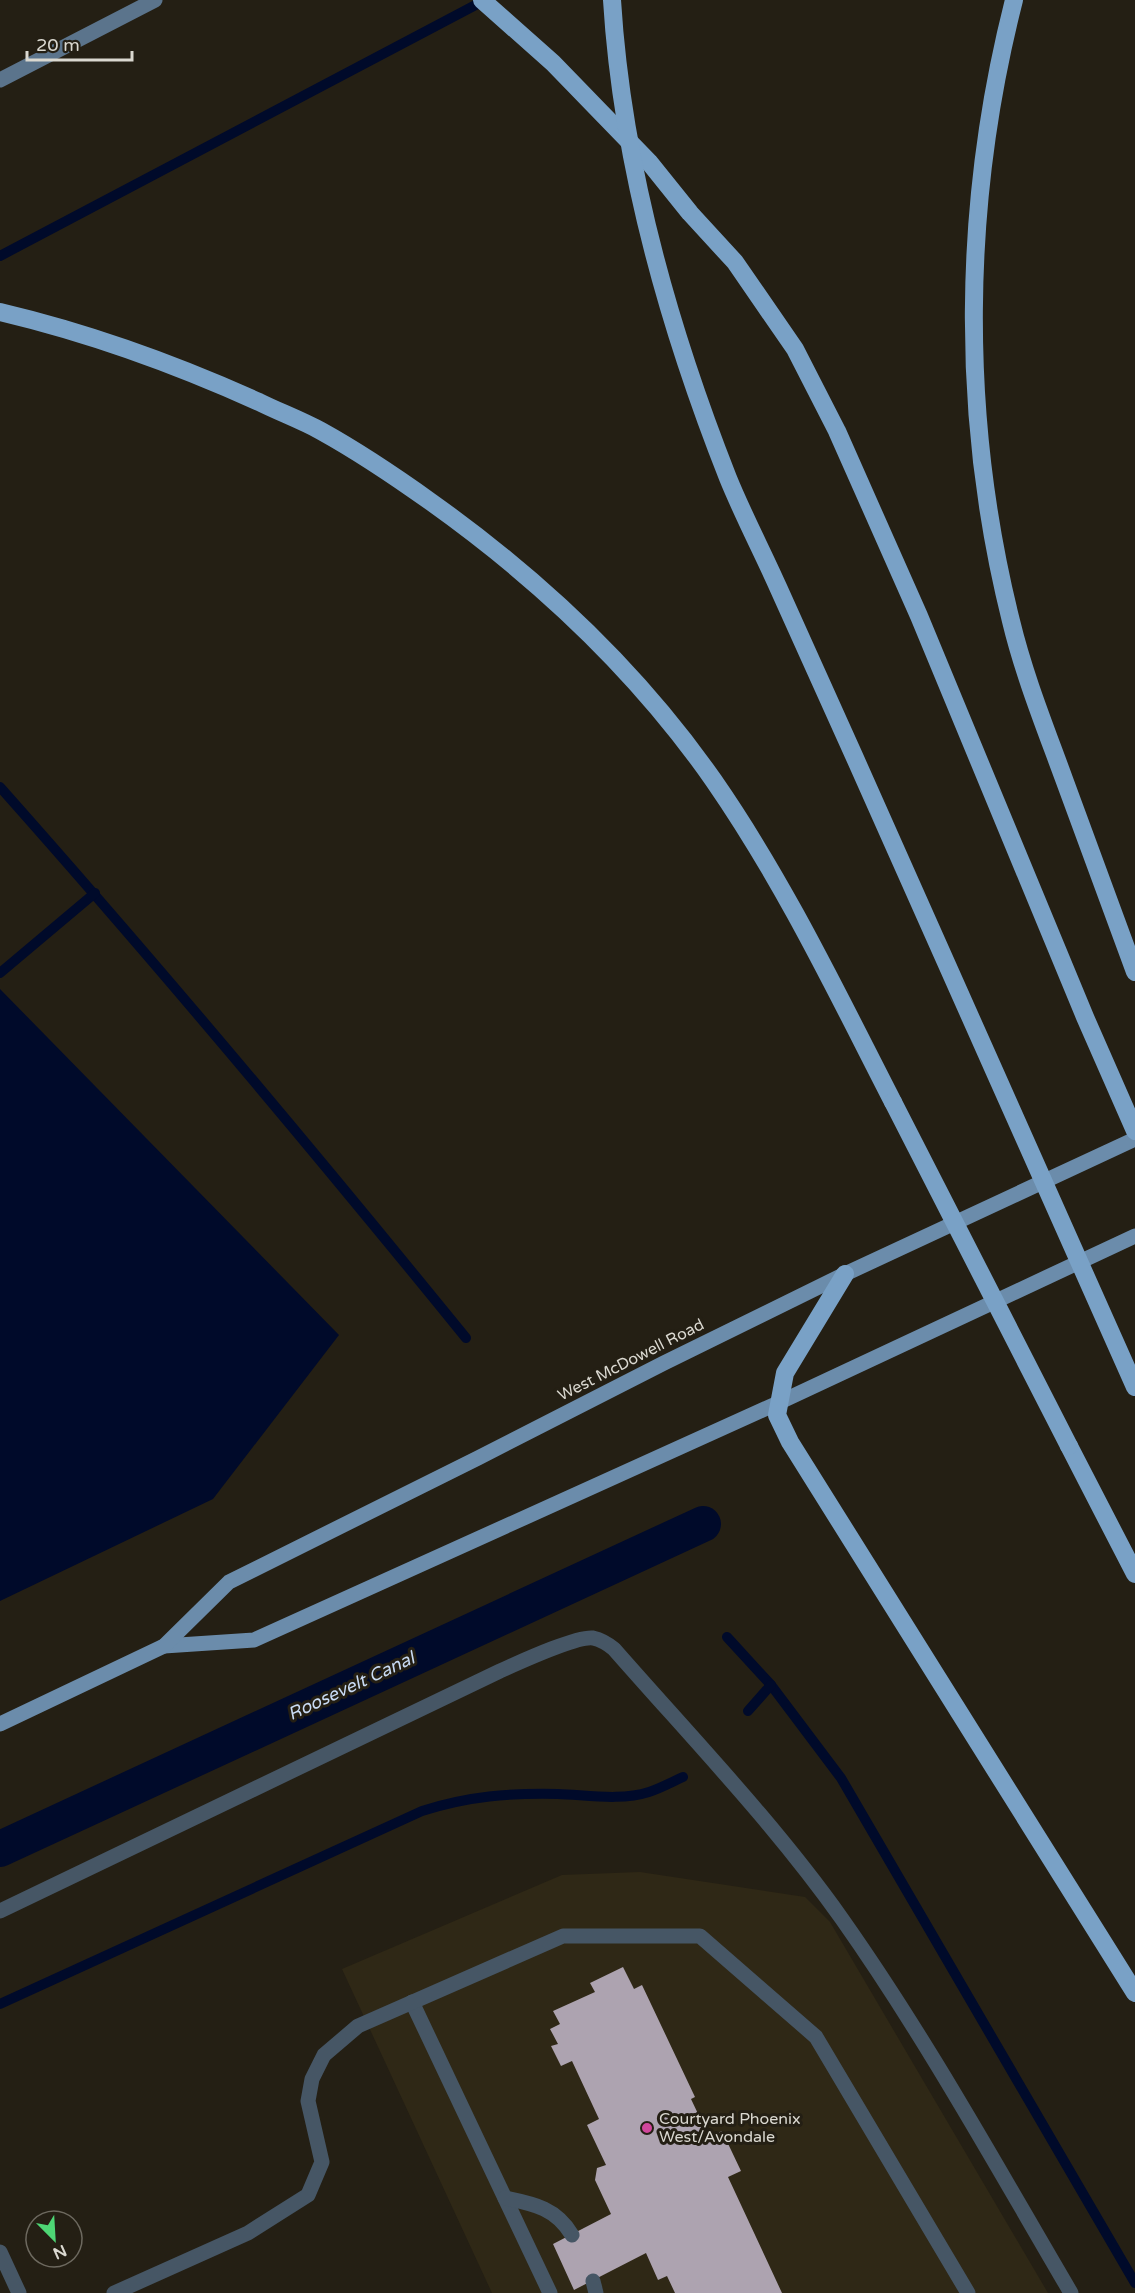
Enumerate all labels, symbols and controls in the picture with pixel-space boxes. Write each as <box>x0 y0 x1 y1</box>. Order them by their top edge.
scale bar <box>27 24 132 62</box>
text: 20 m <box>36 34 80 56</box>
street label: West McDowell Road <box>555 1314 707 1406</box>
water label: Roosevelt Canal <box>284 1646 420 1725</box>
place label: Courtyard Phoenix West/Avondale <box>659 2109 801 2147</box>
marker: Courtyard Phoenix West/Avondale <box>640 2121 654 2135</box>
north arrow <box>24 2209 84 2269</box>
text: N <box>50 2240 70 2264</box>

